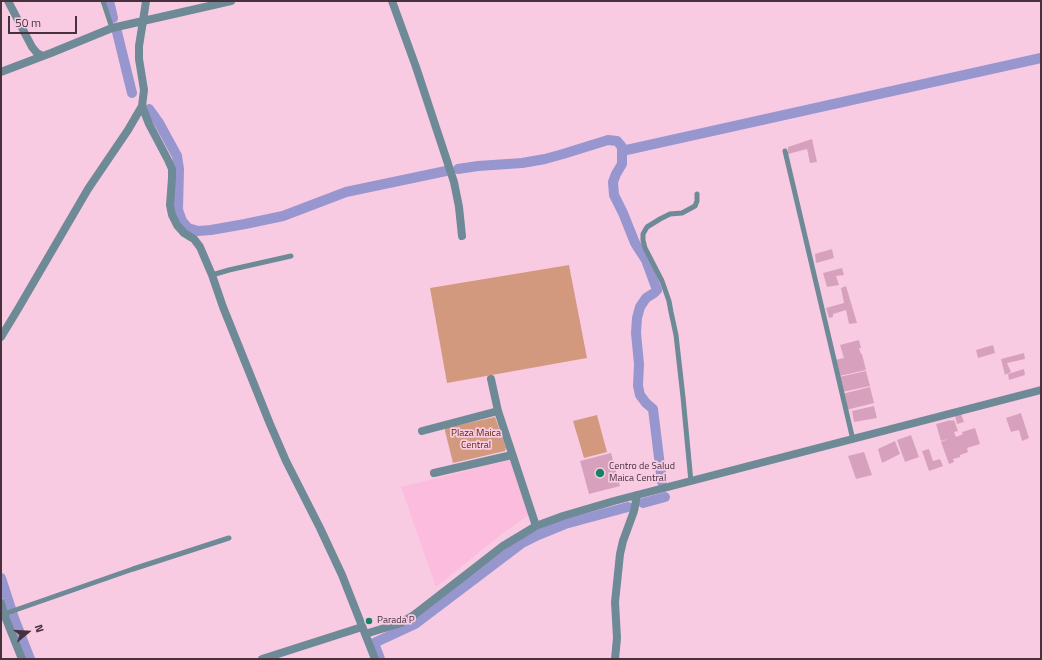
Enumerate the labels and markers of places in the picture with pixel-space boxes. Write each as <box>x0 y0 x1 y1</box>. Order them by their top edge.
place label: Centro de Salud Maica Central <box>609 461 675 484</box>
marker: Centro de Salud Maica Central <box>594 467 606 479</box>
place label: Parada P <box>377 615 415 627</box>
marker: Parada P <box>364 616 374 626</box>

